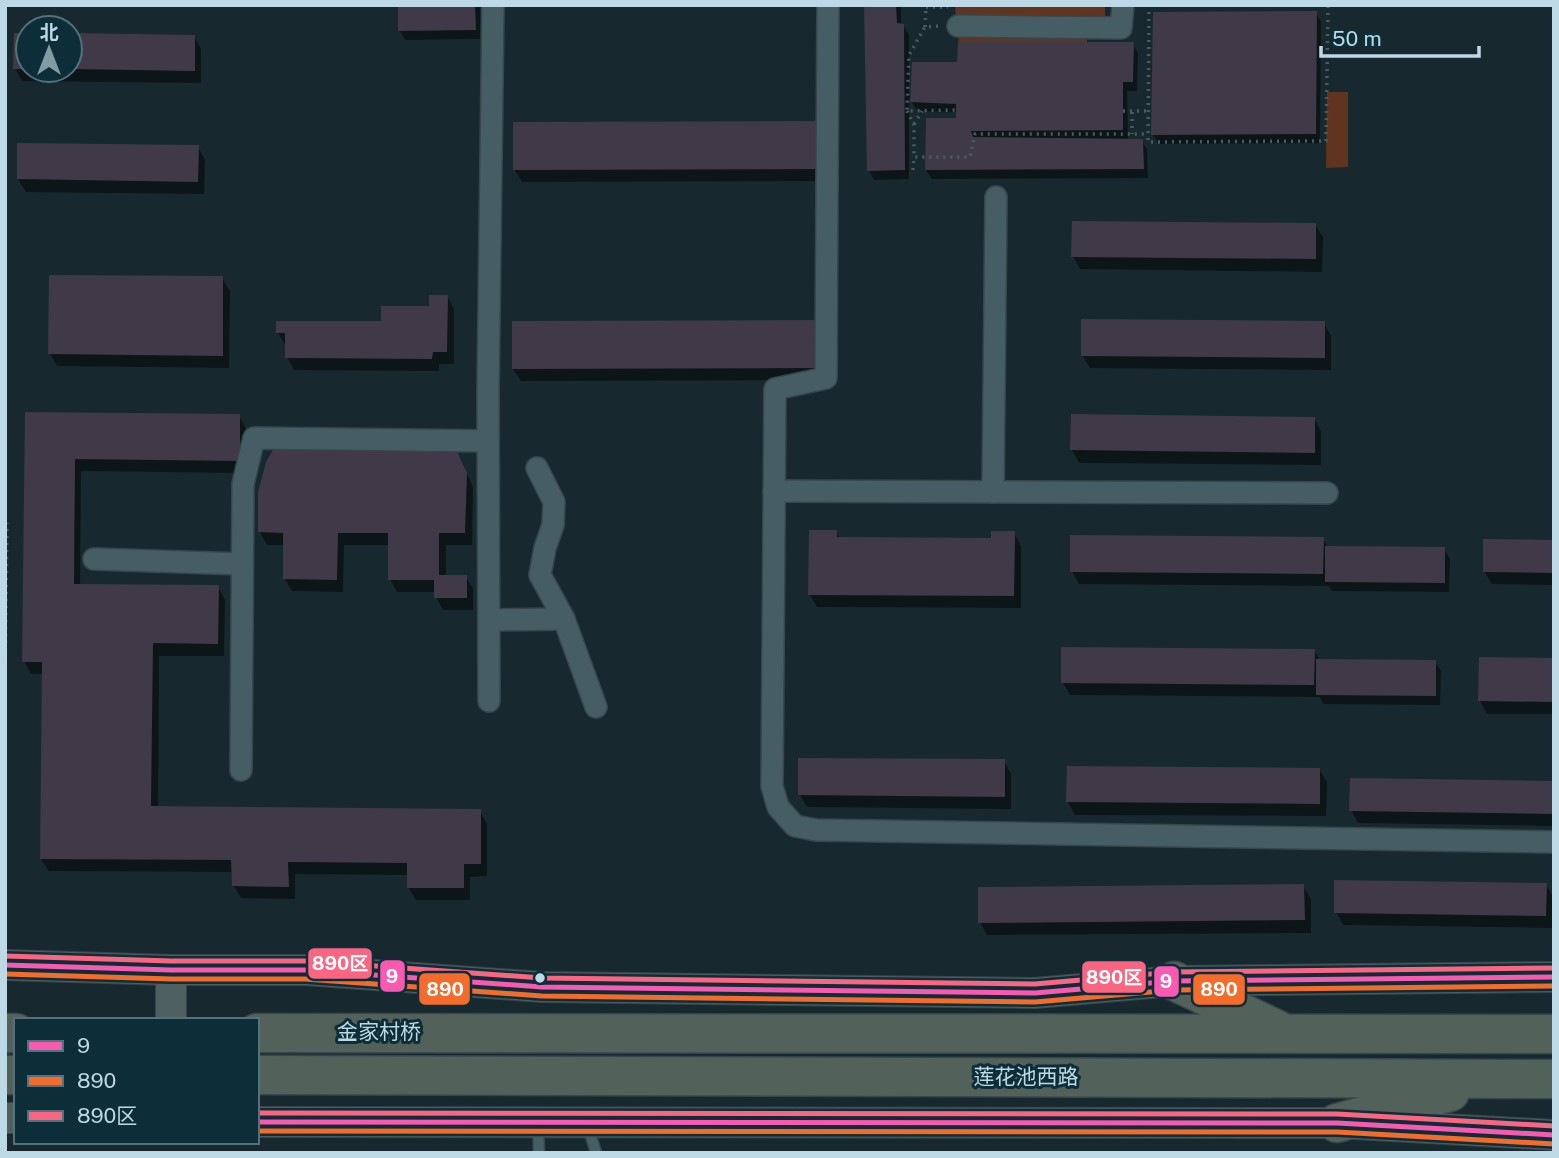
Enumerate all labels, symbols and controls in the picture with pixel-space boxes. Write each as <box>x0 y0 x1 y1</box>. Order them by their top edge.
north arrow <box>14 14 84 84</box>
scale bar <box>1321 14 1478 58</box>
text: 北 <box>39 21 59 43</box>
text: 50 m <box>1332 26 1382 51</box>
line badge: 890区 <box>307 947 373 980</box>
text: 890区 <box>312 952 368 974</box>
line badge: 9 <box>379 959 406 993</box>
line badge: 890区 <box>1081 960 1147 994</box>
text: 9 <box>386 965 398 987</box>
line badge: 9 <box>1153 965 1180 998</box>
text: 890区 <box>1086 966 1142 988</box>
text: 9 <box>1160 970 1172 992</box>
unlabelled marker <box>533 971 547 985</box>
line badge: 890 <box>418 972 471 1006</box>
line badge: 890 <box>1192 973 1246 1006</box>
text: 890 <box>426 978 464 1000</box>
text: 890 <box>1200 978 1238 1000</box>
legend <box>14 1018 259 1144</box>
street label: 金家村桥 <box>337 1019 421 1044</box>
text: 9 <box>77 1033 90 1058</box>
street label: 莲花池西路 <box>974 1064 1079 1089</box>
text: 890 <box>77 1068 116 1093</box>
text: 890区 <box>77 1103 137 1128</box>

